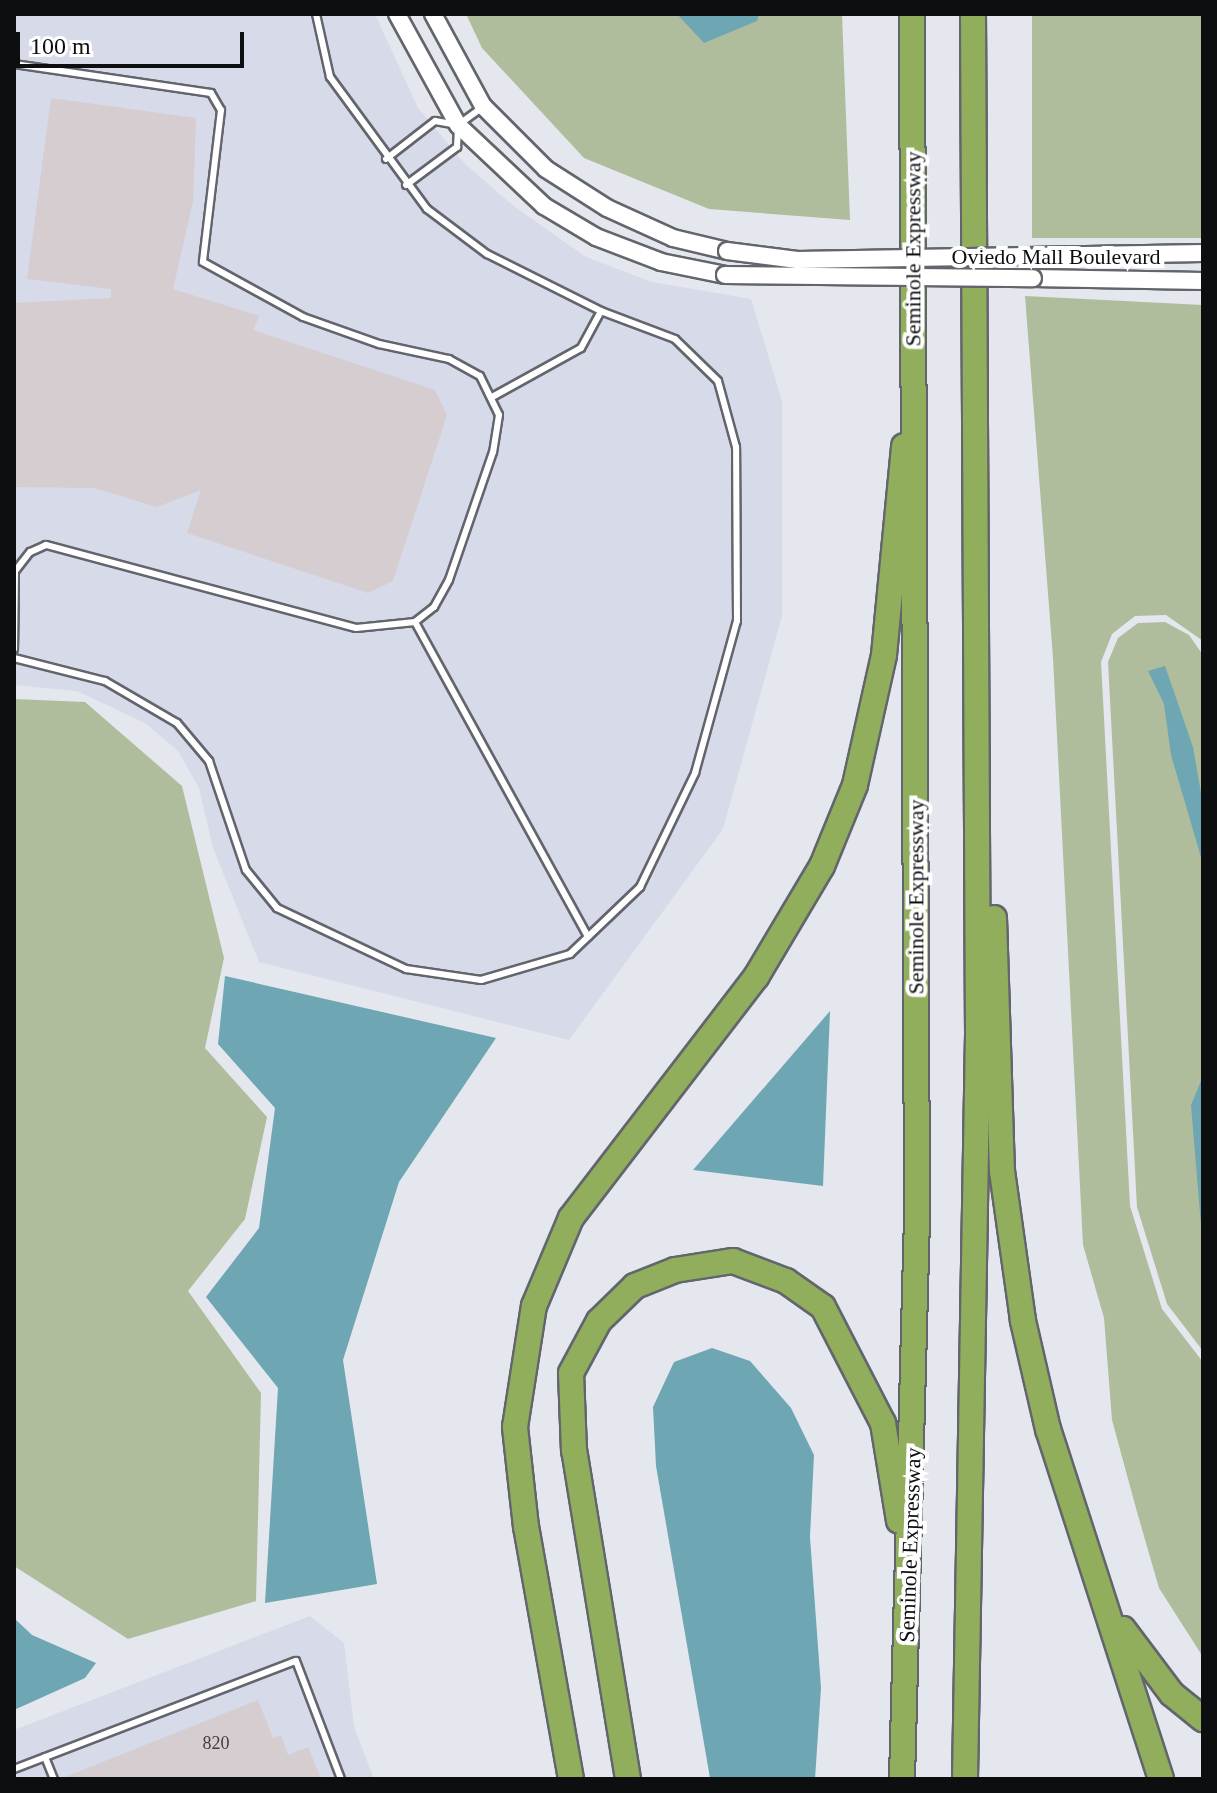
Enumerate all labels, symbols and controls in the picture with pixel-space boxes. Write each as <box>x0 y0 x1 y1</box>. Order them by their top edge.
scale bar <box>20 16 248 66</box>
text: 100 m <box>30 33 91 59</box>
street label: Seminole Expressway <box>900 152 926 346</box>
street label: Oviedo Mall Boulevard <box>952 244 1160 270</box>
street label: Seminole Expressway <box>903 800 929 994</box>
street label: Seminole Expressway <box>893 1447 927 1643</box>
house number: 820 <box>202 1732 230 1754</box>

